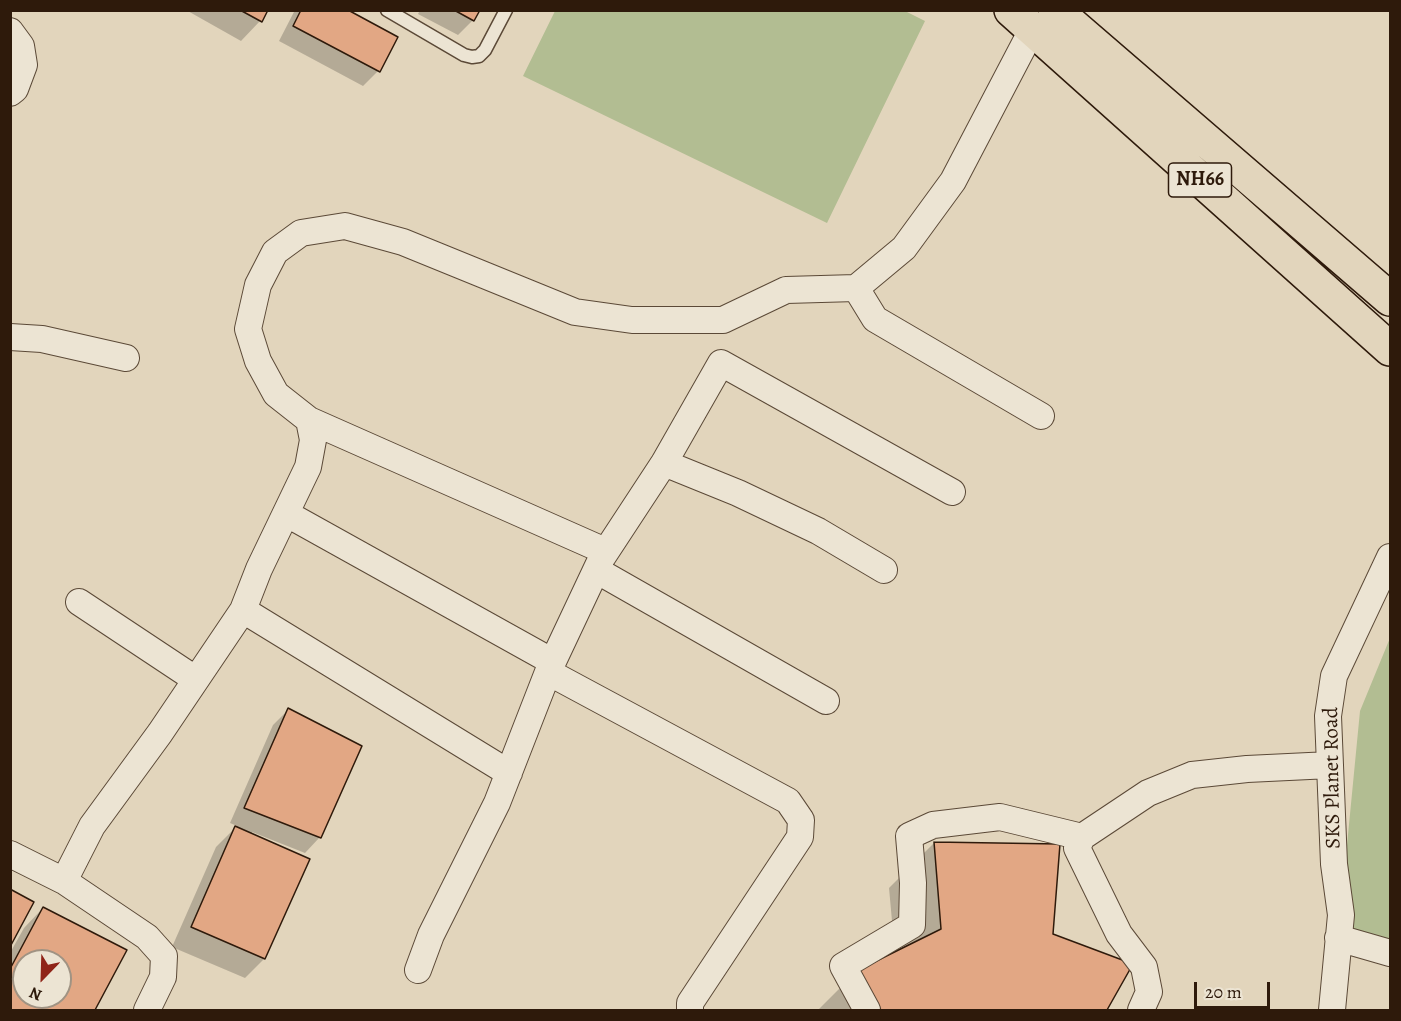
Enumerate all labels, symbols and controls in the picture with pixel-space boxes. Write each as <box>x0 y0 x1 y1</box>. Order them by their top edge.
road number: NH66 <box>1168 163 1232 197</box>
street label: SKS Planet Road <box>1319 707 1347 849</box>
north arrow <box>12 949 72 1009</box>
scale bar <box>1197 970 1274 1008</box>
text: 20 m <box>1205 980 1242 1004</box>
text: N <box>26 981 45 1006</box>

